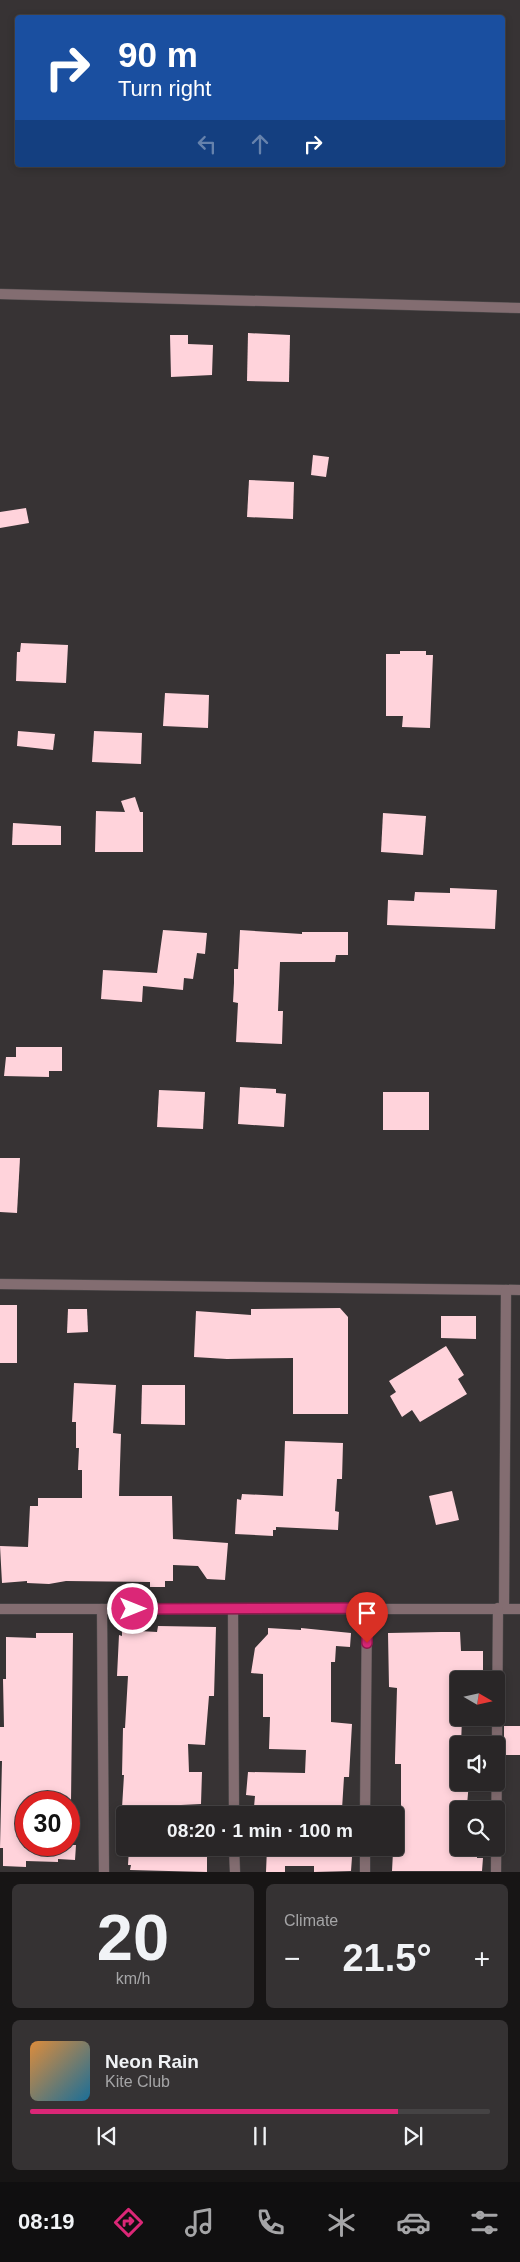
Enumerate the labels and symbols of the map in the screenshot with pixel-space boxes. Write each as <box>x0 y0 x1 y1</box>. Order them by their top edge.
position arrow <box>106 1582 158 1634</box>
pin <box>346 1592 388 1643</box>
north arrow <box>450 1671 505 1726</box>
speed limit sign: 30 <box>15 1791 80 1856</box>

